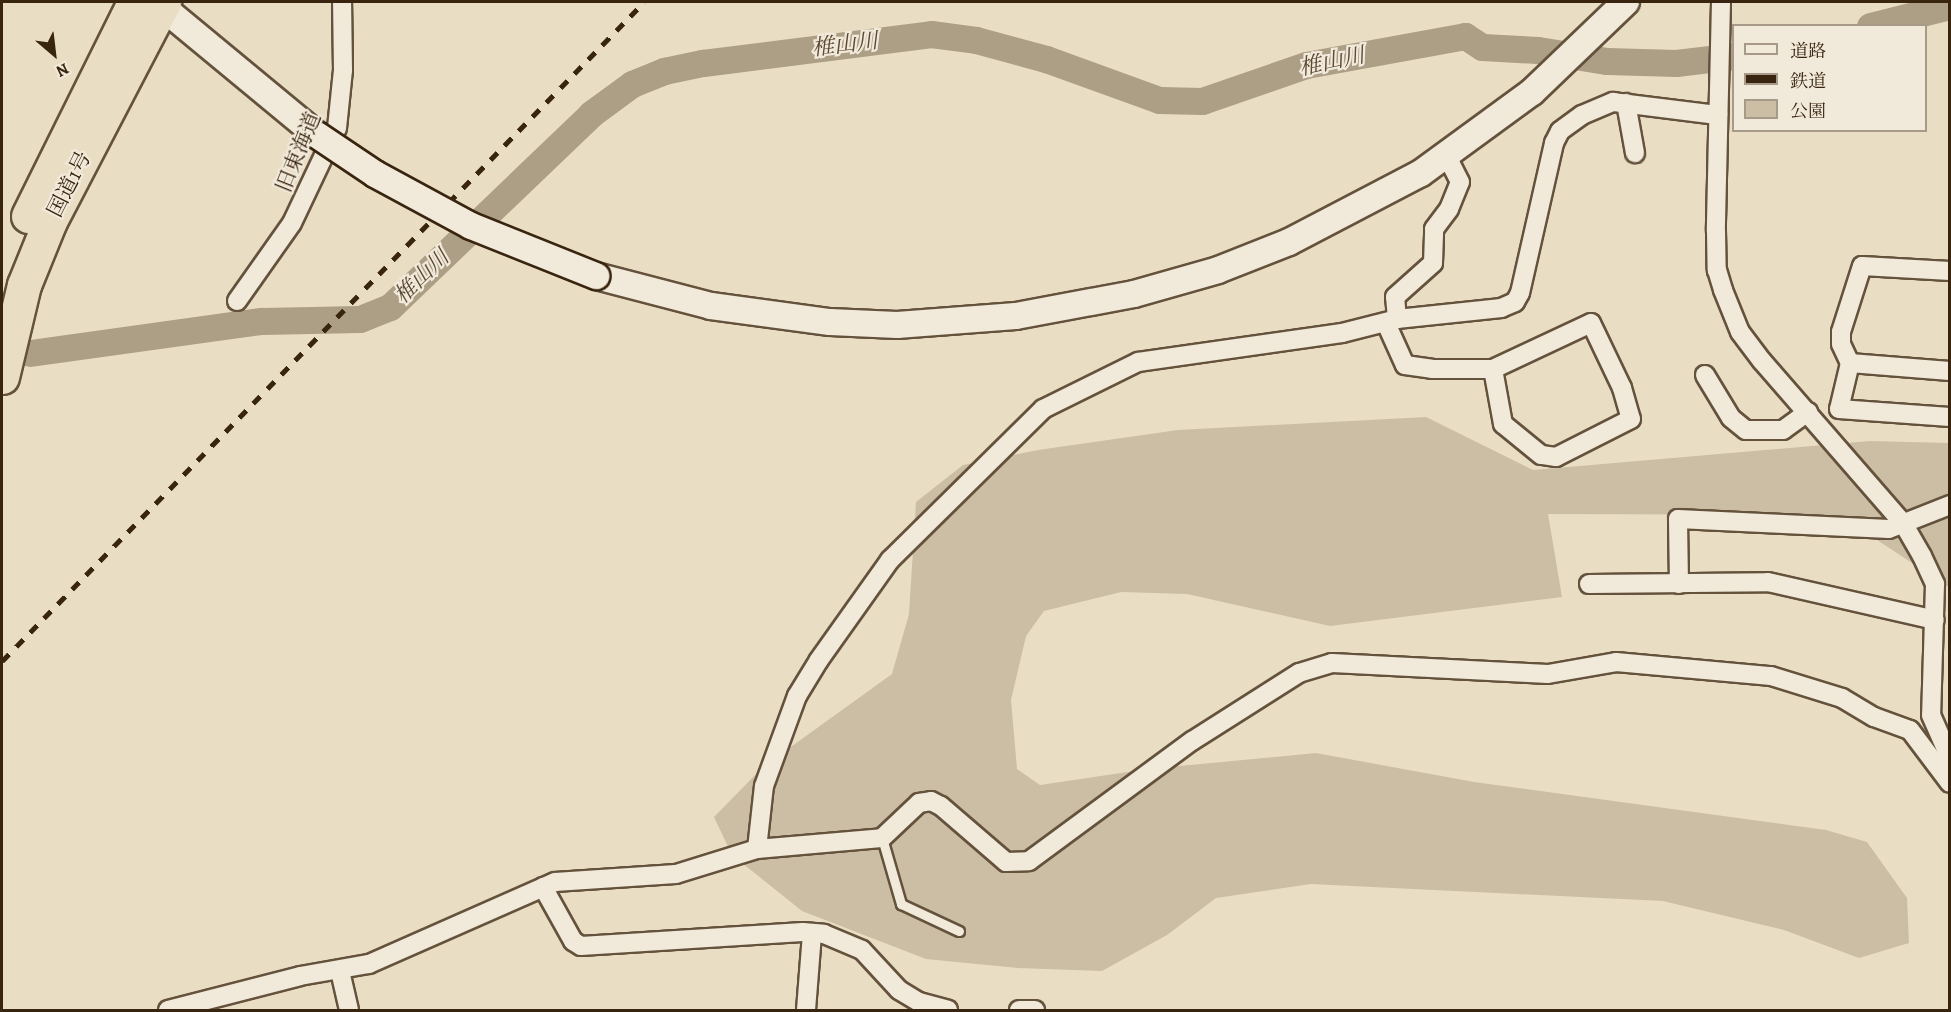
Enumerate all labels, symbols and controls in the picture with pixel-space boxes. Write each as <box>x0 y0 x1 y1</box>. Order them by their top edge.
north arrow <box>24 24 84 84</box>
legend <box>1732 24 1927 132</box>
water label: 椎山川 <box>811 28 879 62</box>
text: 道路 <box>1790 39 1826 63</box>
water label: 椎山川 <box>1297 42 1367 82</box>
text: N <box>52 57 73 82</box>
text: 鉄道 <box>1790 69 1826 93</box>
text: 公園 <box>1790 99 1826 123</box>
street label: 旧東海道 <box>271 108 325 196</box>
street label: 国道1号 <box>42 147 96 221</box>
water label: 椎山川 <box>389 245 455 309</box>

